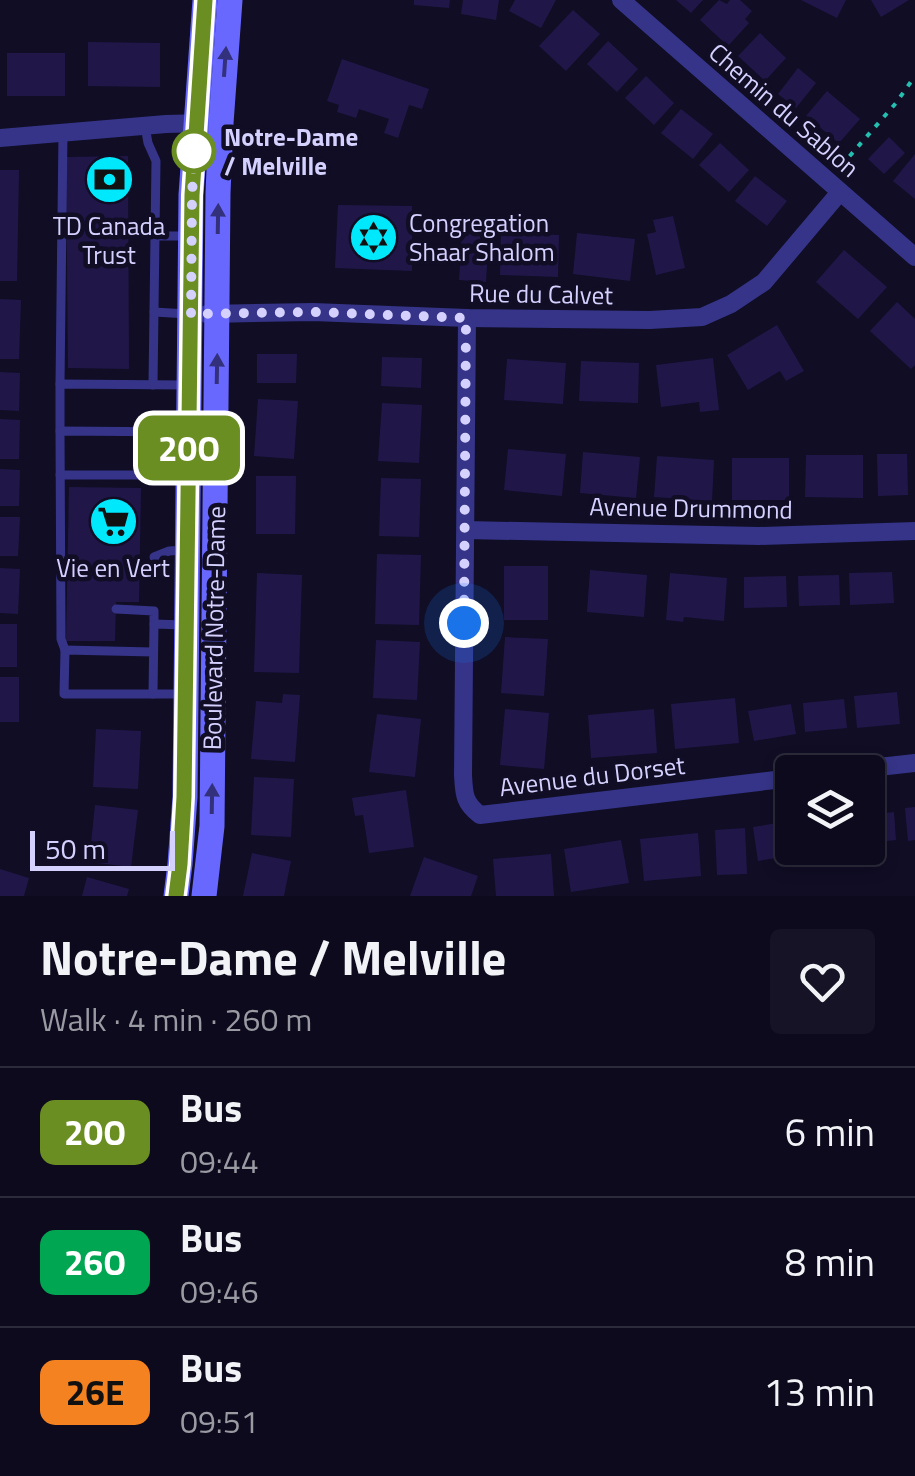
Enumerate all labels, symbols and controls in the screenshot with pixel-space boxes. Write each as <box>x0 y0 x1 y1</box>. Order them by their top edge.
street label: Chemin du Sablon <box>700 34 868 186</box>
one-way arrow <box>218 45 234 77</box>
place label: Notre-Dame / Melville <box>224 118 358 185</box>
marker: Notre-Dame / Melville <box>173 130 215 172</box>
bank icon: TD Canada Trust <box>83 154 135 206</box>
one-way arrow <box>210 202 226 234</box>
place label: Congregation Shaar Shalom <box>409 204 555 271</box>
place label: TD Canada Trust <box>53 207 166 274</box>
synagogue icon: Congregation Shaar Shalom <box>348 211 400 263</box>
street label: Rue du Calvet <box>469 274 613 314</box>
one-way arrow <box>209 352 225 384</box>
line badge: 20O <box>132 416 246 480</box>
text: 20O <box>158 421 220 475</box>
street label: Avenue Drummond <box>589 487 793 529</box>
supermarket icon: Vie en Vert <box>87 496 139 548</box>
street label: Boulevard Notre-Dame <box>193 506 235 750</box>
place label: Vie en Vert <box>56 549 170 587</box>
your location <box>439 598 489 648</box>
street label: Avenue du Dorset <box>497 746 687 806</box>
map controls <box>775 755 885 865</box>
button: layers <box>775 755 885 865</box>
one-way arrow <box>204 782 220 814</box>
scale bar <box>30 826 175 870</box>
text: 50 m <box>45 827 106 870</box>
text: Notre-Dame / Melville <box>40 921 506 994</box>
button: heart <box>770 929 875 1034</box>
text: Walk · 4 min · 260 m <box>40 995 312 1043</box>
text: Bus <box>180 1079 242 1137</box>
text: 6 min <box>785 1103 875 1161</box>
text: 20O <box>64 1105 126 1159</box>
text: 09:44 <box>180 1137 259 1185</box>
text: Bus <box>180 1209 242 1267</box>
text: 8 min <box>785 1233 875 1291</box>
text: 26O <box>64 1235 126 1289</box>
text: 09:46 <box>180 1267 259 1315</box>
text: Bus <box>180 1339 242 1397</box>
text: 13 min <box>764 1363 875 1421</box>
text: 26E <box>66 1365 124 1419</box>
text: 09:51 <box>180 1397 259 1445</box>

